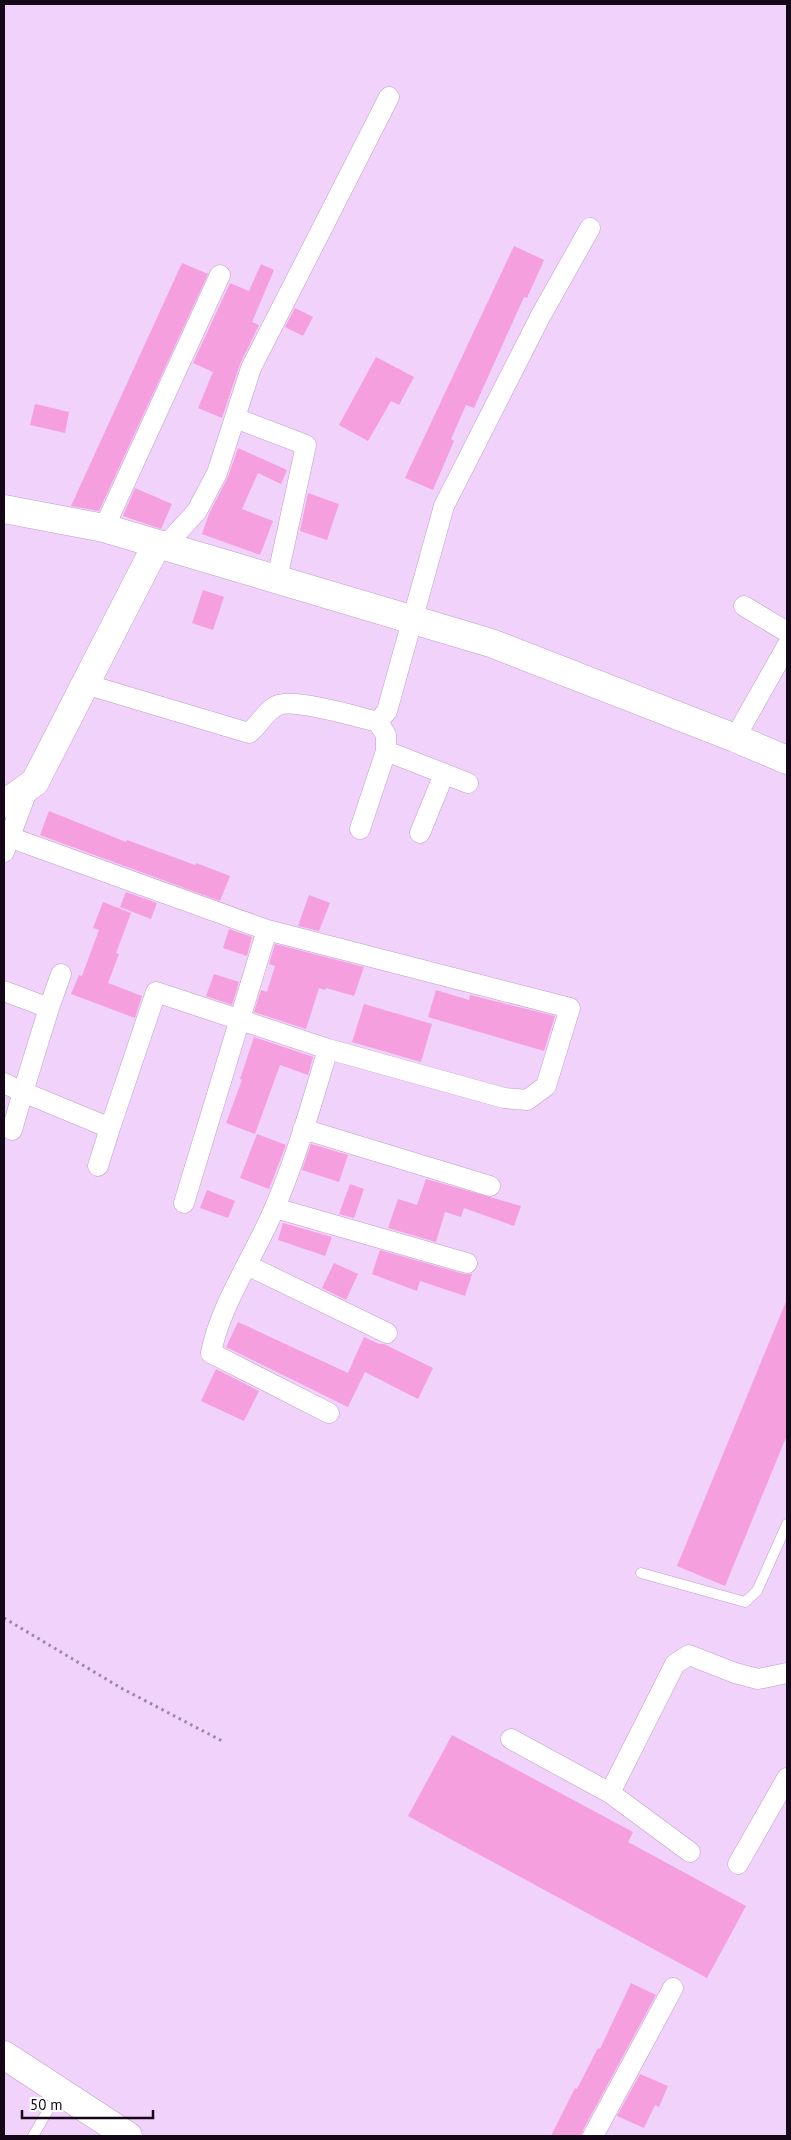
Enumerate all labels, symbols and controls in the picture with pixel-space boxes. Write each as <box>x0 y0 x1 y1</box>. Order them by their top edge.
scale bar <box>22 2088 154 2120</box>
text: 50 m <box>30 2095 63 2114</box>

